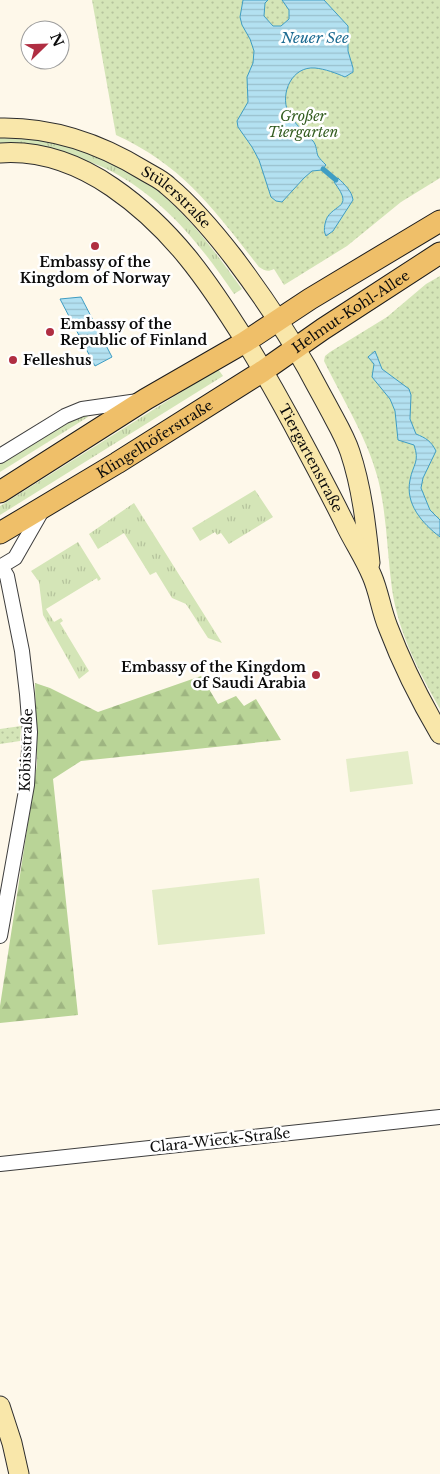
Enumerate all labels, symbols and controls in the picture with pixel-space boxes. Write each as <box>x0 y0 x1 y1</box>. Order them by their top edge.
north arrow <box>20 20 70 70</box>
water label: Neuer See <box>280 28 349 47</box>
text: N <box>46 30 68 49</box>
park label: Großer Tiergarten <box>268 107 338 141</box>
street label: Stülerstraße <box>138 162 215 232</box>
marker: Embassy of the Kingdom of Norway <box>89 240 101 252</box>
place label: Embassy of the Kingdom of Norway <box>20 253 171 287</box>
street label: Helmut-Kohl-Allee <box>288 266 413 357</box>
place label: Embassy of the Republic of Finland <box>60 315 208 349</box>
marker: Embassy of the Republic of Finland <box>44 326 56 338</box>
place label: Felleshus <box>23 351 92 369</box>
marker: Felleshus <box>7 354 19 366</box>
street label: Klingelhöferstraße <box>93 396 216 482</box>
street label: Tiergartenstraße <box>275 401 347 515</box>
place label: Embassy of the Kingdom of Saudi Arabia <box>121 658 307 692</box>
marker: Embassy of the Kingdom of Saudi Arabia <box>310 669 322 681</box>
street label: Köbisstraße <box>16 708 36 792</box>
street label: Clara-Wieck-Straße <box>149 1124 291 1156</box>

